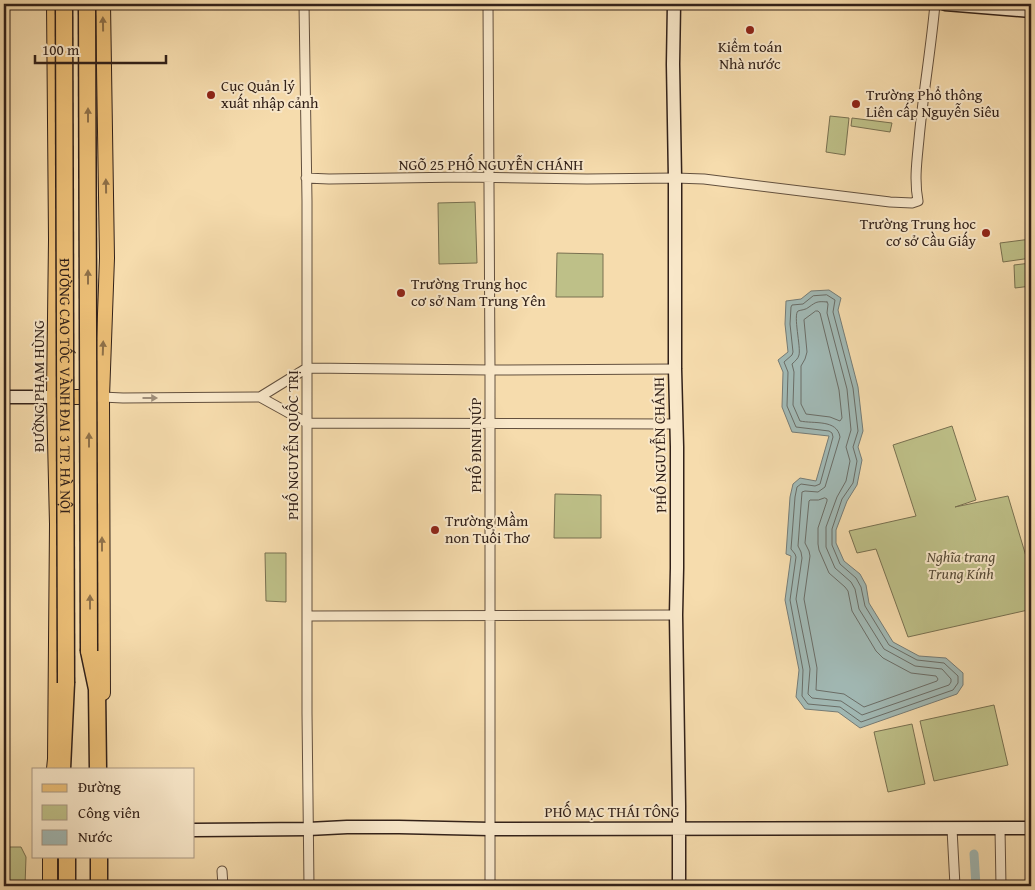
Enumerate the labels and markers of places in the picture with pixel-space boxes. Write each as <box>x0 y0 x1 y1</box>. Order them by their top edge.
marker: Kiểm toán Nhà nước <box>744 24 756 36</box>
place label: Kiểm toán Nhà nước <box>718 36 783 74</box>
place label: Cục Quản lý xuất nhập cảnh <box>221 75 319 113</box>
place label: Trường Phổ thông Liên cấp Nguyễn Siêu <box>866 84 1001 122</box>
marker: Cục Quản lý xuất nhập cảnh <box>205 89 217 101</box>
marker: Trường Phổ thông Liên cấp Nguyễn Siêu <box>850 98 862 110</box>
place label: Trường Trung học cơ sở Cầu Giấy <box>860 213 977 251</box>
marker: Trường Trung học cơ sở Cầu Giấy <box>980 227 992 239</box>
place label: Trường Trung học cơ sở Nam Trung Yên <box>411 273 546 311</box>
marker: Trường Trung học cơ sở Nam Trung Yên <box>395 287 407 299</box>
place label: Trường Mầm non Tuổi Thơ <box>445 510 530 548</box>
marker: Trường Mầm non Tuổi Thơ <box>429 524 441 536</box>

